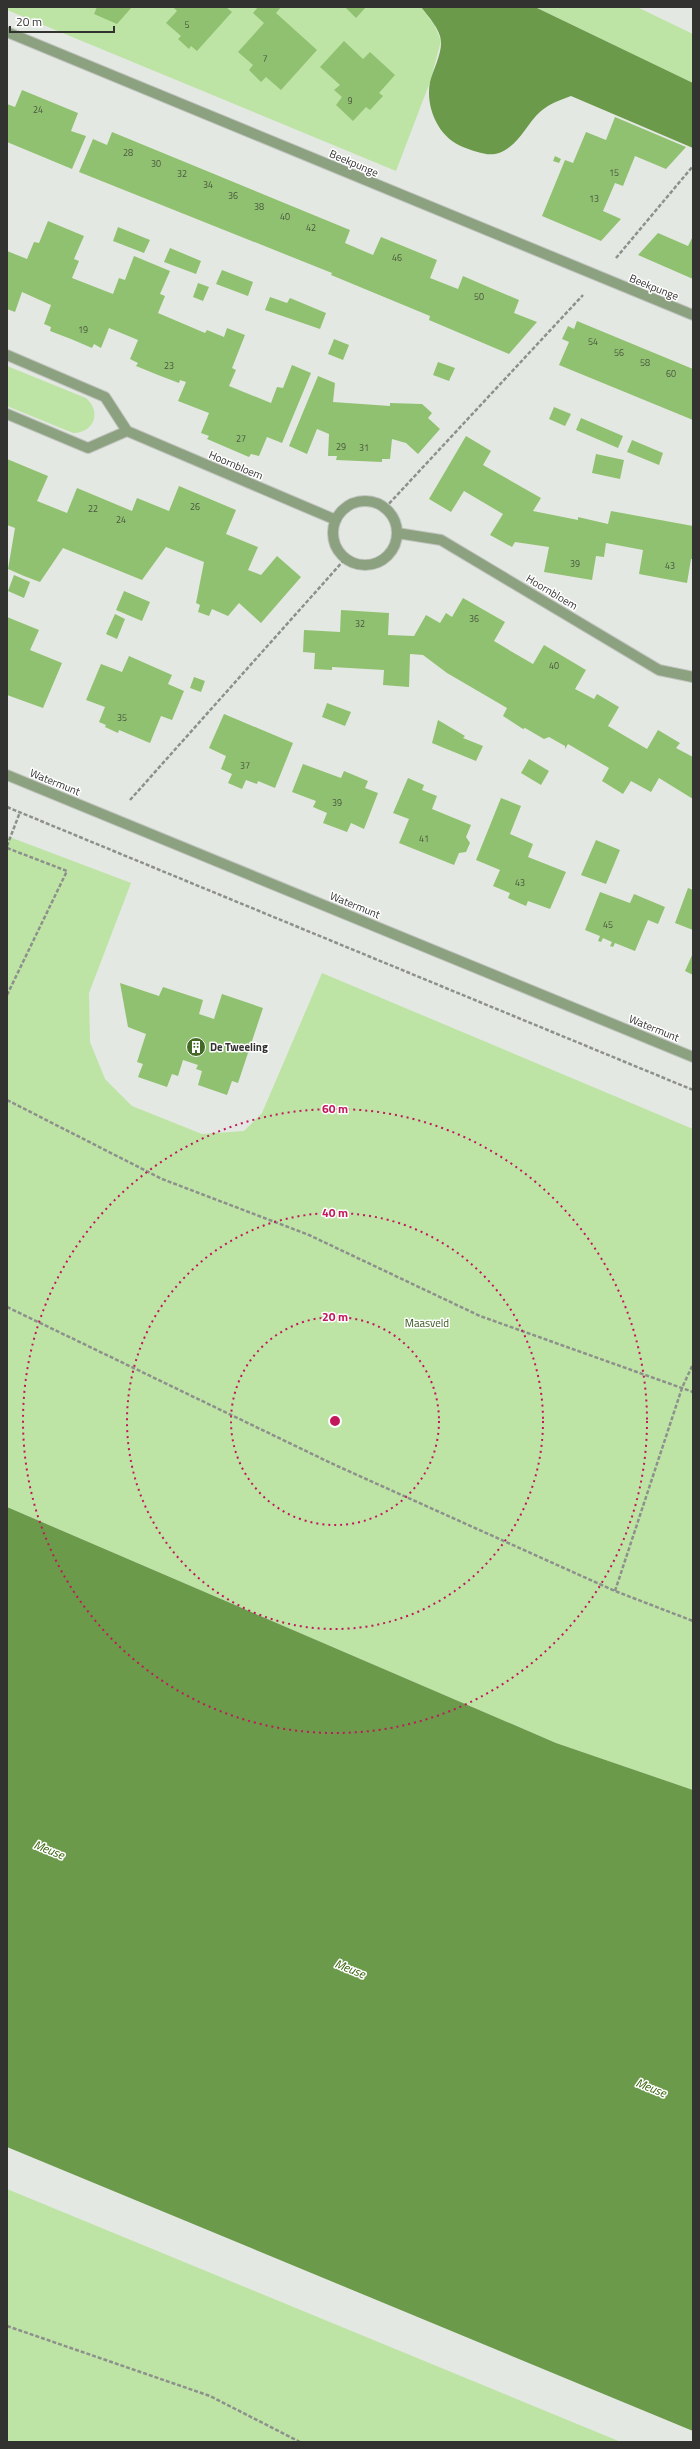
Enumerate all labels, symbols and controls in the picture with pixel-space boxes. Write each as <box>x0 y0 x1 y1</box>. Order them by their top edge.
scale bar <box>10 8 114 34</box>
text: 20 m <box>16 12 42 31</box>
house number: 5 <box>184 18 190 31</box>
house number: 7 <box>262 52 268 65</box>
house number: 9 <box>347 94 353 107</box>
house number: 24 <box>33 103 43 116</box>
street label: Beekpunge <box>327 145 381 181</box>
house number: 28 <box>123 146 133 159</box>
house number: 30 <box>151 157 161 170</box>
house number: 15 <box>609 166 619 179</box>
house number: 32 <box>177 167 187 180</box>
house number: 34 <box>203 178 213 191</box>
house number: 36 <box>228 189 238 202</box>
house number: 13 <box>589 192 599 205</box>
house number: 38 <box>254 200 264 213</box>
house number: 40 <box>280 210 290 223</box>
house number: 42 <box>306 221 316 234</box>
house number: 46 <box>392 251 402 264</box>
street label: Beekpunge <box>627 270 681 304</box>
house number: 50 <box>474 290 484 303</box>
house number: 19 <box>78 323 88 336</box>
house number: 54 <box>588 335 598 348</box>
house number: 56 <box>614 346 624 359</box>
house number: 58 <box>640 356 650 369</box>
house number: 23 <box>164 359 174 372</box>
house number: 60 <box>666 367 676 380</box>
house number: 27 <box>236 432 246 445</box>
house number: 29 <box>336 440 346 453</box>
house number: 31 <box>359 441 369 454</box>
street label: Hoornbloem <box>206 446 266 484</box>
house number: 26 <box>190 500 200 513</box>
house number: 22 <box>88 502 98 515</box>
house number: 24 <box>116 513 126 526</box>
house number: 39 <box>570 557 580 570</box>
house number: 43 <box>665 559 675 572</box>
street label: Hoornbloem <box>523 570 581 614</box>
house number: 36 <box>469 612 479 625</box>
house number: 32 <box>355 617 365 630</box>
house number: 40 <box>549 659 559 672</box>
house number: 35 <box>117 711 127 724</box>
house number: 37 <box>240 759 250 772</box>
street label: Watermunt <box>27 765 83 799</box>
house number: 39 <box>332 796 342 809</box>
house number: 41 <box>419 832 429 845</box>
house number: 43 <box>515 876 525 889</box>
street label: Watermunt <box>327 888 383 922</box>
house number: 45 <box>603 918 613 931</box>
street label: Watermunt <box>626 1011 682 1045</box>
building icon: De Tweeling <box>185 1036 207 1058</box>
place label: De Tweeling <box>210 1039 268 1055</box>
text: 60 m <box>322 1099 348 1118</box>
text: 40 m <box>322 1203 348 1222</box>
text: 20 m <box>322 1307 348 1326</box>
park label: Maasveld <box>405 1315 449 1331</box>
centre of rings <box>328 1414 342 1428</box>
water label: Meuse <box>31 1835 69 1865</box>
water label: Meuse <box>332 1954 370 1984</box>
water label: Meuse <box>633 2073 671 2103</box>

